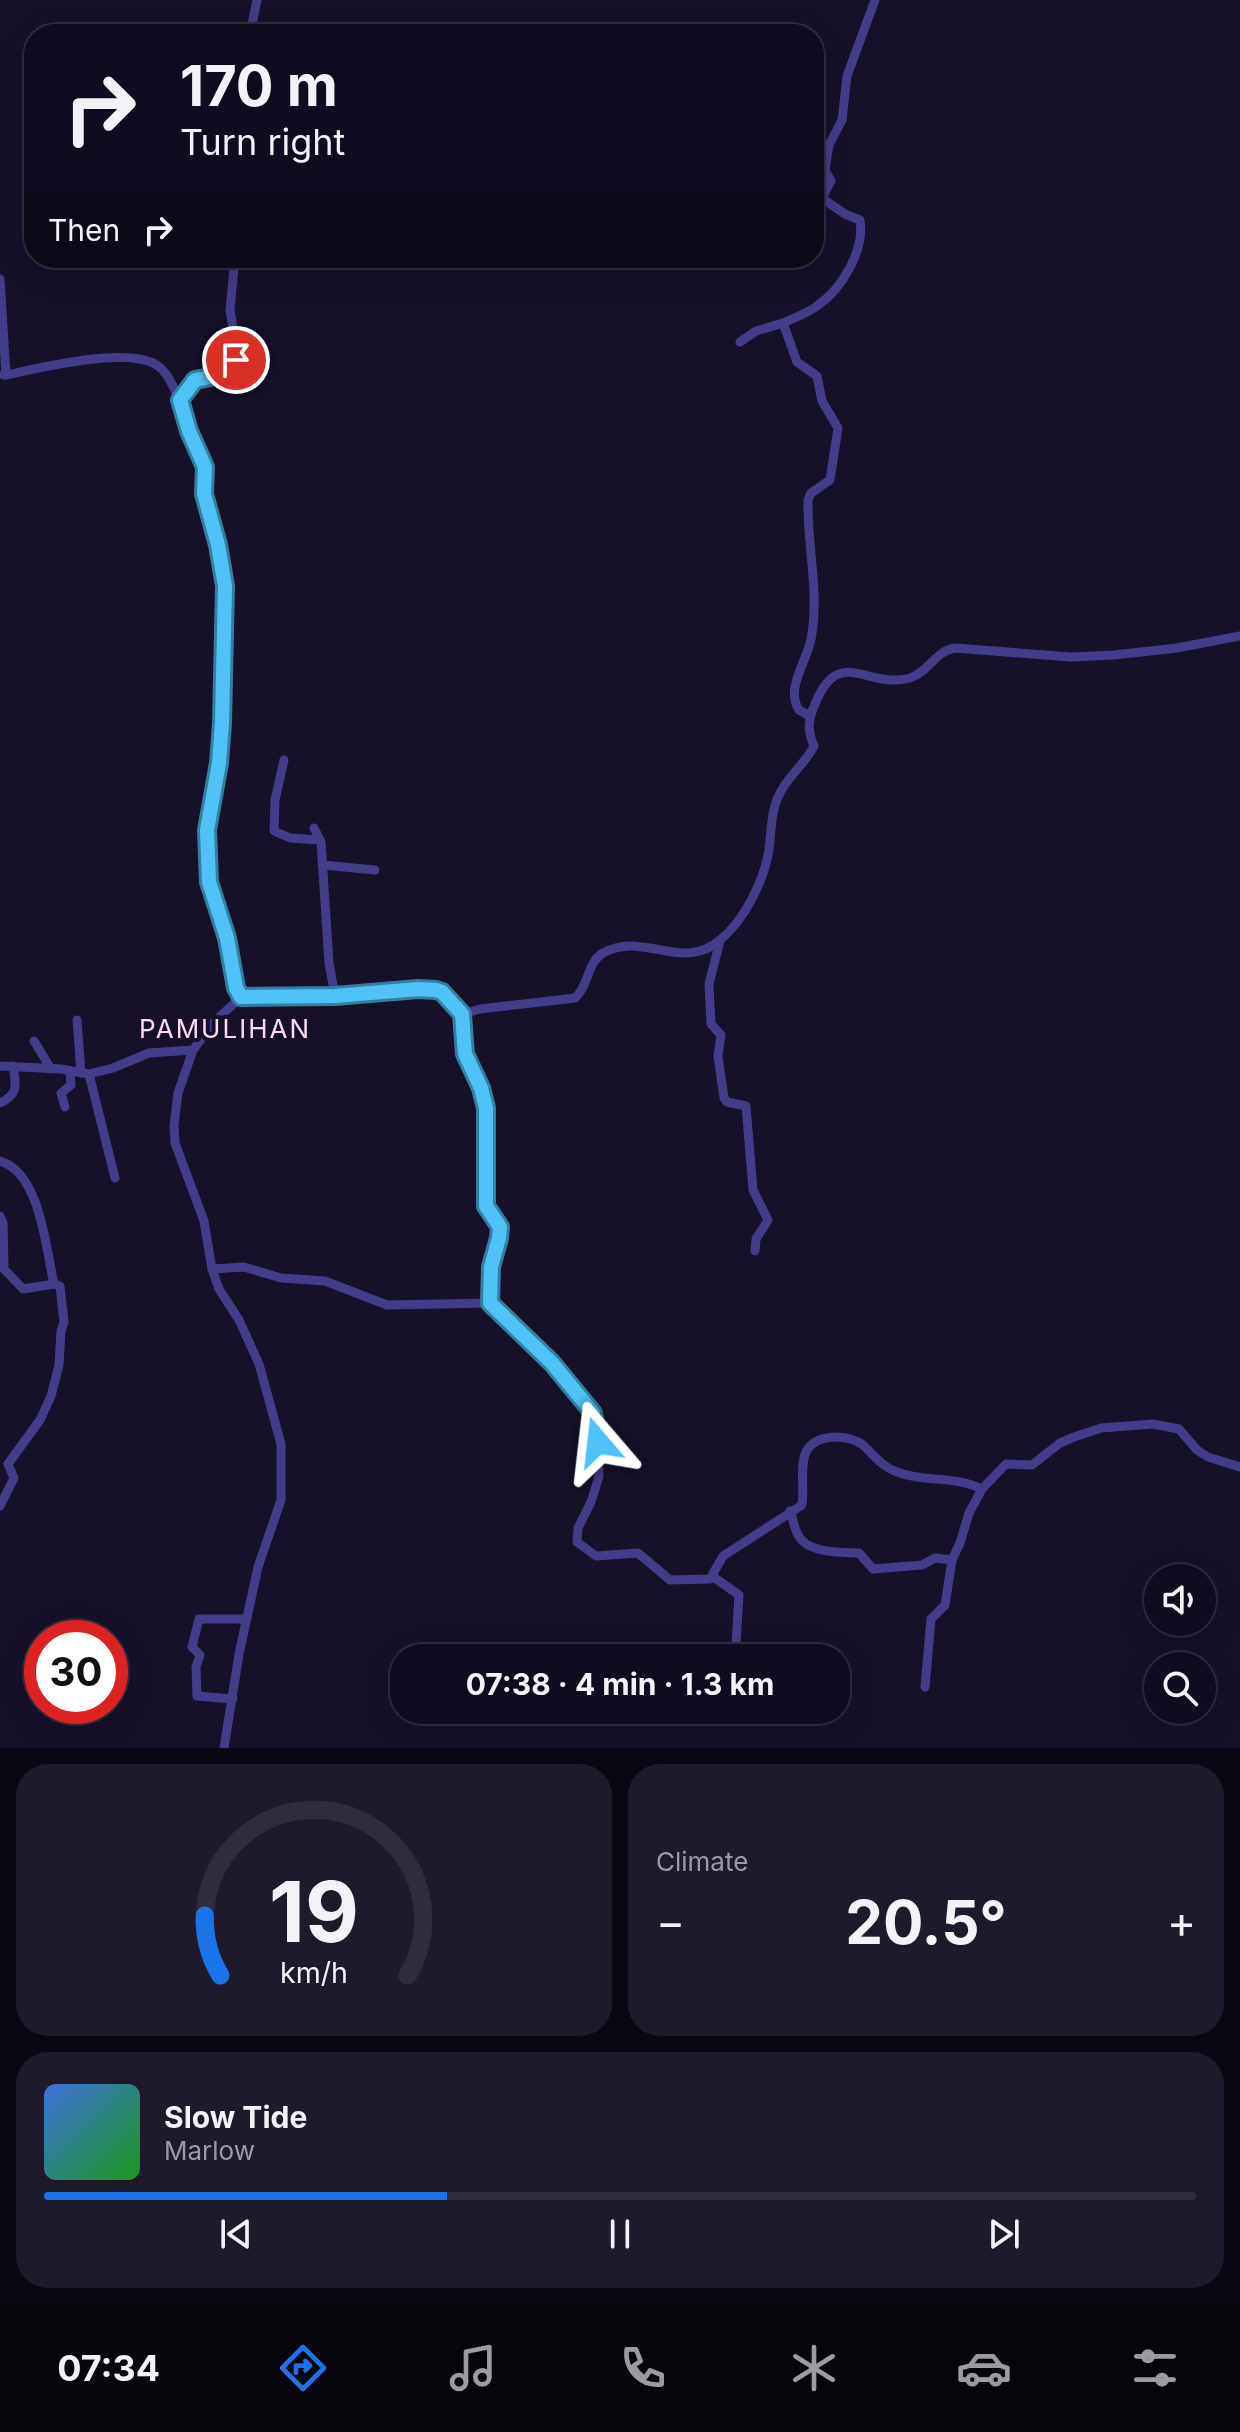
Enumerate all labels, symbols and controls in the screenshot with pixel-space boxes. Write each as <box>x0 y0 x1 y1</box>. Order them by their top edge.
text: 170 m <box>180 52 338 120</box>
icon: right <box>48 56 152 160</box>
text: Turn right <box>180 120 345 164</box>
icon: right <box>136 208 180 252</box>
text: Then <box>48 212 120 248</box>
pin <box>202 326 270 394</box>
icon: arrive <box>214 338 258 382</box>
district label: PAMULIHAN <box>139 1013 311 1044</box>
position arrow <box>556 1400 640 1484</box>
map controls <box>1144 1564 1216 1724</box>
button: sound <box>1144 1564 1216 1636</box>
speed limit sign: 30 <box>24 1620 128 1724</box>
button: search <box>1144 1652 1216 1724</box>
text: 07:38 · 4 min · 1.3 km <box>466 1666 774 1702</box>
text: Climate <box>656 1846 748 1877</box>
text: 19 <box>269 1861 359 1962</box>
text: 20.5° <box>845 1886 1007 1958</box>
text: − <box>656 1895 685 1949</box>
text: + <box>1167 1895 1196 1949</box>
text: km/h <box>280 1955 348 1990</box>
text: Slow Tide <box>164 2099 307 2135</box>
text: Marlow <box>164 2135 255 2166</box>
icon: previous <box>214 2212 258 2256</box>
icon: pause <box>598 2212 642 2256</box>
icon: next <box>982 2212 1026 2256</box>
icon: directions <box>275 2340 331 2396</box>
icon: music <box>445 2340 501 2396</box>
icon: phone <box>615 2340 671 2396</box>
icon: climate <box>786 2340 842 2396</box>
icon: car <box>956 2340 1012 2396</box>
icon: filters <box>1127 2340 1183 2396</box>
text: 07:34 <box>57 2346 160 2390</box>

